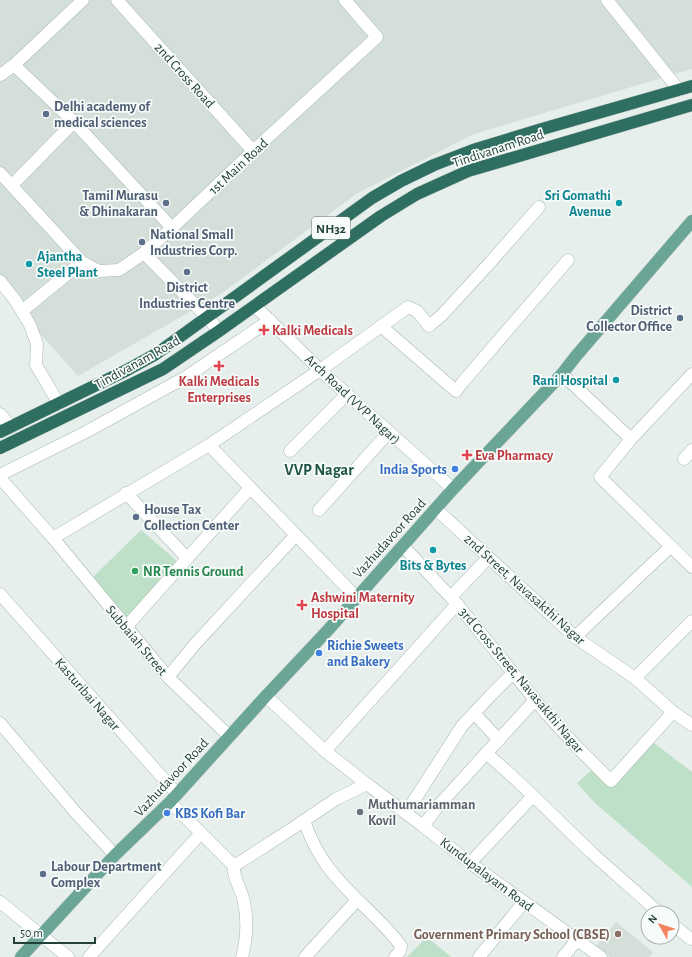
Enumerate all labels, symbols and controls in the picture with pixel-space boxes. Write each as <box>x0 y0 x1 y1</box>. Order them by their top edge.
street label: 2nd Cross Road <box>152 40 217 111</box>
place label: Delhi academy of medical sciences <box>54 100 151 130</box>
marker: Delhi academy of medical sciences <box>41 109 51 119</box>
street label: Tindivanam Road <box>451 128 546 170</box>
street label: 1st Main Road <box>207 136 271 197</box>
place label: Tamil Murasu & Dhinakaran <box>79 189 159 219</box>
place label: Sri Gomathi Avenue <box>545 189 611 219</box>
marker: Tamil Murasu & Dhinakaran <box>161 198 171 208</box>
marker: Sri Gomathi Avenue <box>614 198 624 208</box>
road number: NH32 <box>312 217 350 239</box>
place label: National Small Industries Corp. <box>150 228 238 258</box>
marker: National Small Industries Corp. <box>137 237 147 247</box>
place label: Ajantha Steel Plant <box>37 250 98 280</box>
marker: Ajantha Steel Plant <box>24 259 34 269</box>
marker: District Industries Centre <box>182 267 192 277</box>
place label: District Industries Centre <box>139 281 235 311</box>
place label: District Collector Office <box>586 304 672 334</box>
marker: District Collector Office <box>675 313 685 323</box>
place label: Kalki Medicals <box>272 324 353 338</box>
marker: Kalki Medicals <box>259 325 269 335</box>
street label: Tindivanam Road <box>93 334 182 392</box>
street label: Arch Road (VVP Nagar) <box>302 352 403 447</box>
marker: Kalki Medicals Enterprises <box>214 361 224 371</box>
place label: Rani Hospital <box>532 374 608 388</box>
place label: Kalki Medicals Enterprises <box>179 375 259 405</box>
marker: Rani Hospital <box>611 375 621 385</box>
place label: Eva Pharmacy <box>475 449 554 463</box>
marker: Eva Pharmacy <box>462 450 472 460</box>
district label: VVP Nagar <box>284 462 354 478</box>
place label: India Sports <box>380 463 447 477</box>
marker: India Sports <box>450 464 460 474</box>
street label: Vazhudavoor Road <box>351 496 429 581</box>
place label: House Tax Collection Center <box>144 503 239 533</box>
marker: House Tax Collection Center <box>131 512 141 522</box>
street label: 2nd Street, Navasakthi Nagar <box>461 532 588 648</box>
marker: Bits & Bytes <box>428 545 438 555</box>
place label: Bits & Bytes <box>399 559 467 573</box>
place label: NR Tennis Ground <box>143 565 244 579</box>
marker: NR Tennis Ground <box>130 566 140 576</box>
place label: Ashwini Maternity Hospital <box>311 591 415 621</box>
marker: Ashwini Maternity Hospital <box>296 599 308 611</box>
street label: Subbaiah Street <box>103 603 170 679</box>
street label: 3rd Cross Street, Navasakthi Nagar <box>456 605 586 757</box>
place label: Richie Sweets and Bakery <box>327 639 404 669</box>
marker: Richie Sweets and Bakery <box>314 648 324 658</box>
street label: Kasturibai Nagar <box>52 656 123 734</box>
street label: Vazhudavoor Road <box>132 736 211 820</box>
place label: Muthumariamman Kovil <box>368 798 475 828</box>
place label: KBS Kofi Bar <box>175 807 245 821</box>
marker: Muthumariamman Kovil <box>355 807 365 817</box>
marker: KBS Kofi Bar <box>162 808 172 818</box>
street label: Kundupalayam Road <box>437 835 536 914</box>
place label: Labour Department Complex <box>51 860 162 890</box>
marker: Labour Department Complex <box>38 869 48 879</box>
north arrow <box>640 905 680 945</box>
text: N <box>646 913 659 925</box>
scale bar <box>14 919 95 945</box>
text: 50 m <box>20 927 43 939</box>
place label: Government Primary School (CBSE) <box>414 928 610 942</box>
marker: Government Primary School (CBSE) <box>613 929 623 939</box>

